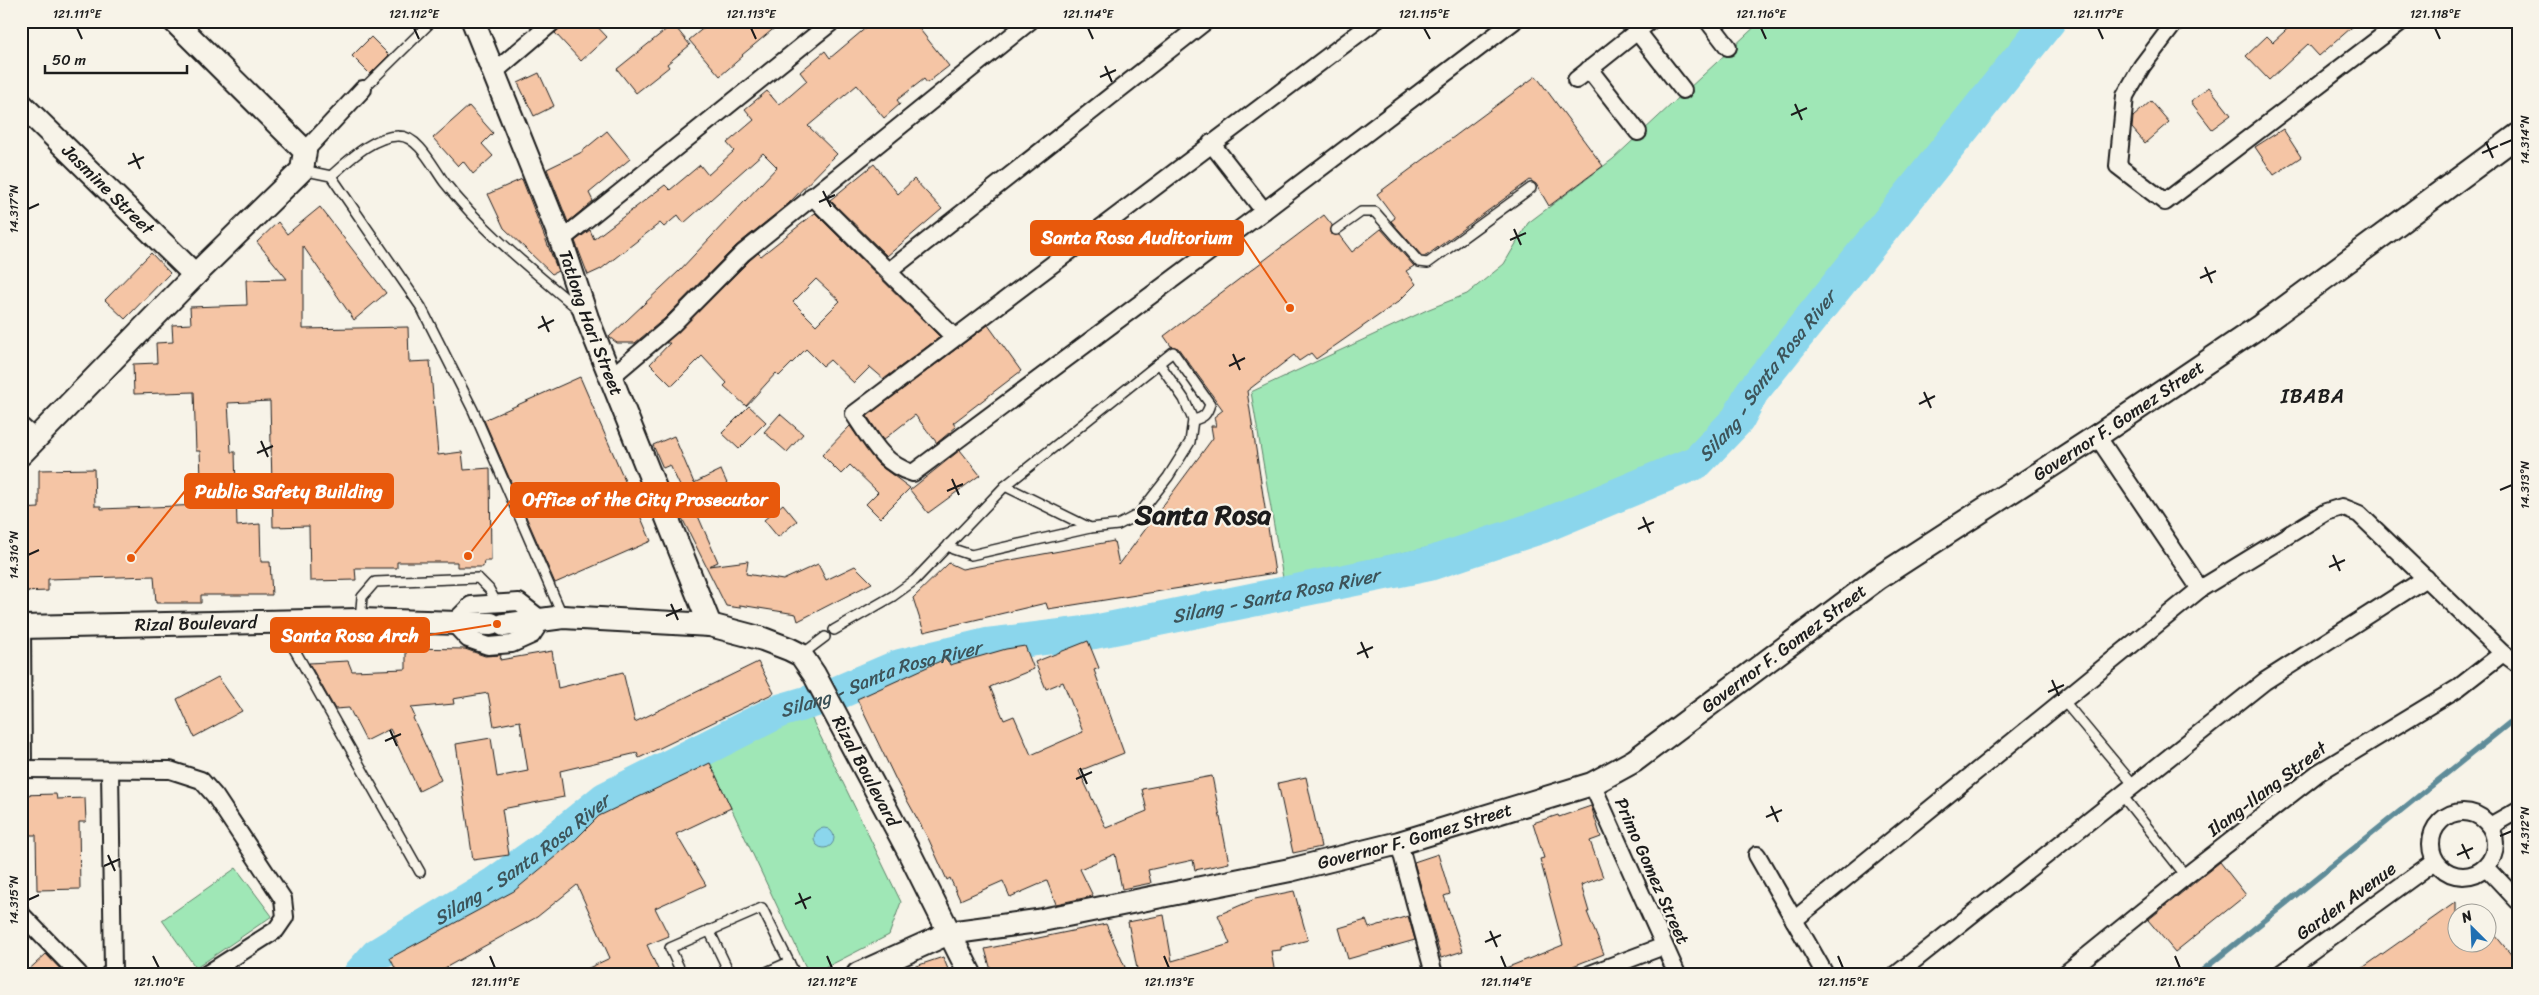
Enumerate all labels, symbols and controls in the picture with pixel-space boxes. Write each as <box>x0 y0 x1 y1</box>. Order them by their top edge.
text: 121.111°E <box>53 3 102 25</box>
text: 121.112°E <box>389 3 440 25</box>
text: 121.113°E <box>726 3 777 25</box>
text: 121.114°E <box>1063 3 1115 25</box>
text: 121.115°E <box>1399 3 1450 25</box>
text: 121.116°E <box>1736 3 1787 25</box>
text: 121.117°E <box>2073 3 2124 25</box>
text: 121.118°E <box>2410 3 2461 25</box>
scale bar <box>45 42 188 74</box>
text: 50 m <box>52 47 87 73</box>
text: 14.314°N <box>2514 115 2536 164</box>
street label: Jasmine Street <box>53 135 163 244</box>
text: 14.317°N <box>3 184 25 233</box>
callout: Santa Rosa Auditorium <box>1031 221 1243 255</box>
text: Santa Rosa Auditorium <box>1040 221 1233 254</box>
street label: Tatlong Hari Street <box>549 245 633 401</box>
water label: Silang - Santa Rosa River <box>1689 280 1846 469</box>
street label: Governor F. Gomez Street <box>2026 352 2211 490</box>
district label: IBABA <box>2280 379 2345 414</box>
text: 14.313°N <box>2514 460 2536 509</box>
callout: Public Safety Building <box>185 474 393 508</box>
text: Public Safety Building <box>195 475 383 508</box>
callout: Office of the City Prosecutor <box>511 483 779 517</box>
text: Office of the City Prosecutor <box>522 483 770 516</box>
district label: Santa Rosa <box>1134 490 1271 539</box>
text: 14.316°N <box>3 530 25 579</box>
water label: Silang - Santa Rosa River <box>1169 557 1385 632</box>
street label: Governor F. Gomez Street <box>1694 575 1874 722</box>
street label: Rizal Boulevard <box>135 606 259 641</box>
callout: Santa Rosa Arch <box>271 618 429 652</box>
text: Santa Rosa Arch <box>280 619 419 652</box>
water label: Silang - Santa Rosa River <box>776 630 988 726</box>
street label: Rizal Boulevard <box>823 710 909 834</box>
street label: Ilang-Ilang Street <box>2199 732 2335 846</box>
water label: Silang - Santa Rosa River <box>427 783 620 934</box>
street label: Primo Gomez Street <box>1605 792 1699 950</box>
street label: Governor F. Gomez Street <box>1314 793 1516 879</box>
text: 14.312°N <box>2514 806 2536 855</box>
street label: Garden Avenue <box>2289 853 2403 949</box>
text: 14.315°N <box>3 875 25 924</box>
north arrow <box>2446 902 2496 952</box>
text: N <box>2456 903 2477 930</box>
text: 121.110°E <box>134 971 186 993</box>
text: 121.111°E <box>471 971 520 993</box>
text: 121.112°E <box>807 971 858 993</box>
text: 121.113°E <box>1144 971 1195 993</box>
text: 121.114°E <box>1481 971 1533 993</box>
text: 121.115°E <box>1818 971 1869 993</box>
text: 121.116°E <box>2155 971 2206 993</box>

